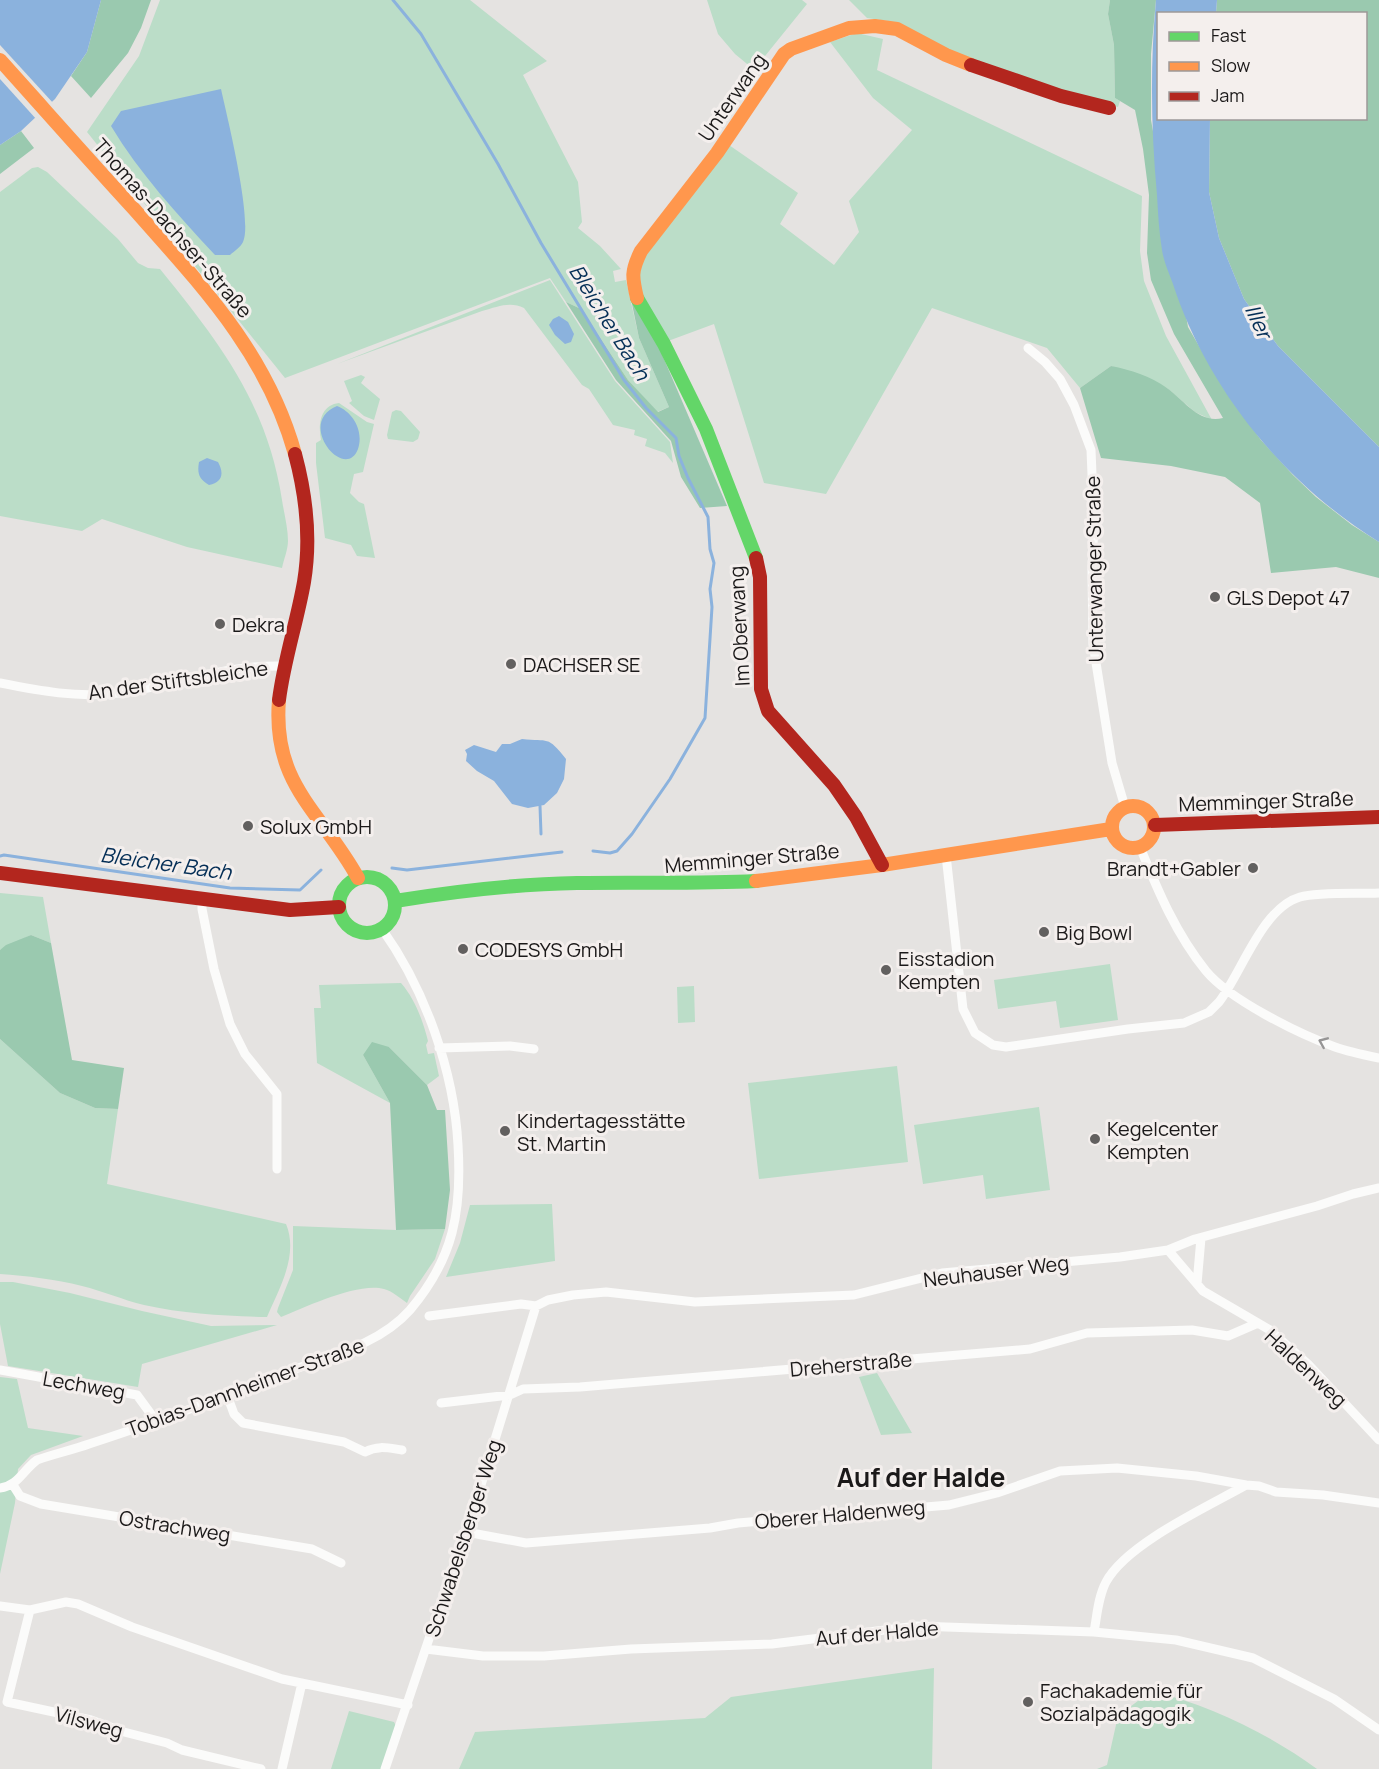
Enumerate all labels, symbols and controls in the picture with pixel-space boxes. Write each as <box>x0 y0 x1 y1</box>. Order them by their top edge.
legend <box>1157 12 1367 120</box>
text: Fast <box>1211 23 1246 47</box>
street label: Unterwang <box>692 47 772 147</box>
text: Slow <box>1211 53 1251 77</box>
text: Jam <box>1211 83 1245 107</box>
street label: Thomas-Dachser-Straße <box>87 132 259 324</box>
water label: Bleicher Bach <box>563 259 658 387</box>
water label: Iller <box>1239 299 1280 345</box>
street label: Unterwanger Straße <box>1079 475 1109 663</box>
street label: Im Oberwang <box>722 565 756 687</box>
place label: GLS Depot 47 <box>1227 584 1350 611</box>
marker: GLS Depot 47 <box>1208 590 1222 604</box>
place label: Dekra <box>232 611 285 638</box>
marker: Dekra <box>213 617 227 631</box>
place label: DACHSER SE <box>523 651 640 678</box>
street label: An der Stiftsbleiche <box>86 654 270 706</box>
marker: DACHSER SE <box>504 657 518 671</box>
street label: Memminger Straße <box>1178 784 1354 818</box>
place label: Solux GmbH <box>260 813 372 840</box>
marker: Solux GmbH <box>241 819 255 833</box>
street label: Memminger Straße <box>663 837 841 879</box>
water label: Bleicher Bach <box>99 840 235 886</box>
place label: Brandt+Gabler <box>1107 855 1241 882</box>
marker: Brandt+Gabler <box>1246 861 1260 875</box>
place label: Big Bowl <box>1056 919 1132 946</box>
marker: Big Bowl <box>1037 925 1051 939</box>
place label: CODESYS GmbH <box>475 936 623 963</box>
marker: CODESYS GmbH <box>456 942 470 956</box>
place label: Eisstadion Kempten <box>898 945 994 995</box>
marker: Eisstadion Kempten <box>879 963 893 977</box>
one-way arrow <box>1318 1037 1329 1049</box>
place label: Kindertagesstätte St. Martin <box>517 1107 685 1157</box>
place label: Kegelcenter Kempten <box>1107 1115 1219 1165</box>
marker: Kindertagesstätte St. Martin <box>498 1124 512 1138</box>
marker: Kegelcenter Kempten <box>1088 1132 1102 1146</box>
street label: Neuhauser Weg <box>922 1249 1070 1293</box>
street label: Haldenweg <box>1259 1323 1353 1413</box>
street label: Tobias-Dannheimer-Straße <box>122 1331 368 1443</box>
street label: Dreherstraße <box>789 1345 913 1383</box>
street label: Lechweg <box>41 1364 127 1406</box>
street label: Schwabelsberger Weg <box>418 1436 508 1640</box>
district label: Auf der Halde <box>837 1459 1005 1495</box>
street label: Oberer Haldenweg <box>754 1493 926 1535</box>
street label: Ostrachweg <box>117 1504 233 1548</box>
street label: Auf der Halde <box>814 1614 940 1652</box>
place label: Fachakademie für Sozialpädagogik <box>1040 1677 1203 1727</box>
marker: Fachakademie für Sozialpädagogik <box>1021 1695 1035 1709</box>
street label: Vilsweg <box>52 1700 126 1744</box>

